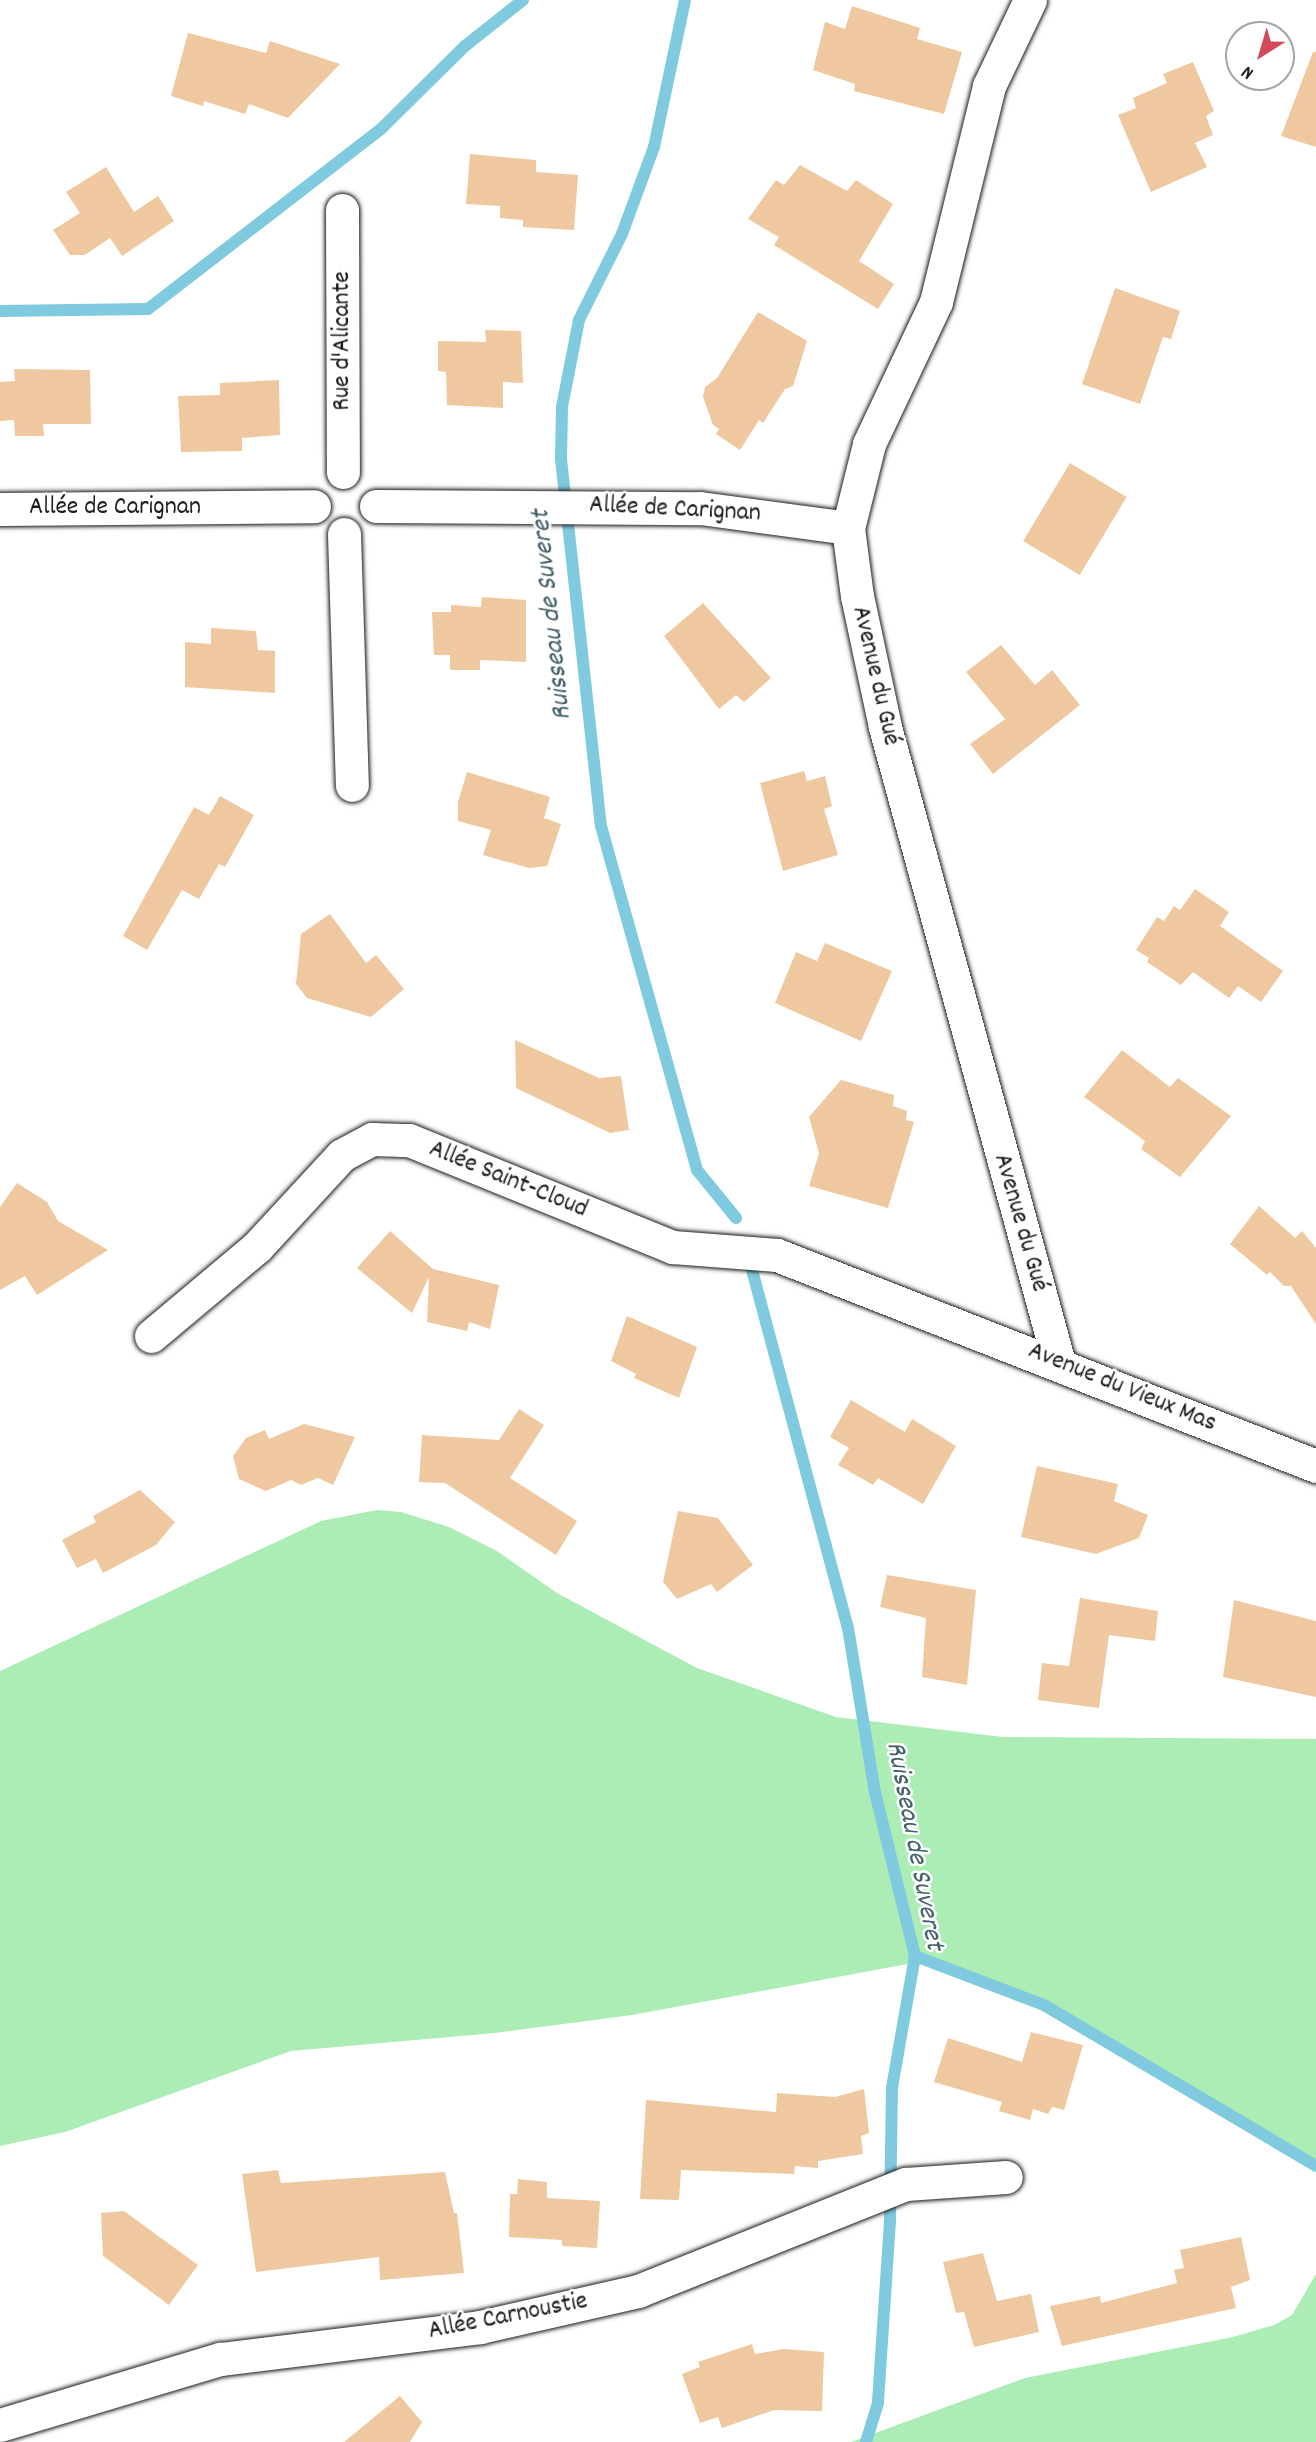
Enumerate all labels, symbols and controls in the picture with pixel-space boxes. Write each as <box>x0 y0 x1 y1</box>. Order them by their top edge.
north arrow <box>1225 21 1295 91</box>
text: N <box>1236 58 1260 85</box>
street label: Rue d'Alicante <box>327 271 359 411</box>
street label: Allée de Carignan <box>588 490 762 530</box>
street label: Allée de Carignan <box>29 492 201 524</box>
water label: Ruisseau de Suveret <box>525 508 581 722</box>
street label: Avenue du Gué <box>844 603 906 749</box>
street label: Allée Saint-Cloud <box>424 1134 592 1226</box>
street label: Avenue du Gué <box>985 1150 1055 1296</box>
street label: Avenue du Vieux Mas <box>1023 1336 1221 1440</box>
water label: Ruisseau de Suveret <box>876 1739 950 1953</box>
street label: Allée Carnoustie <box>426 2286 590 2348</box>

